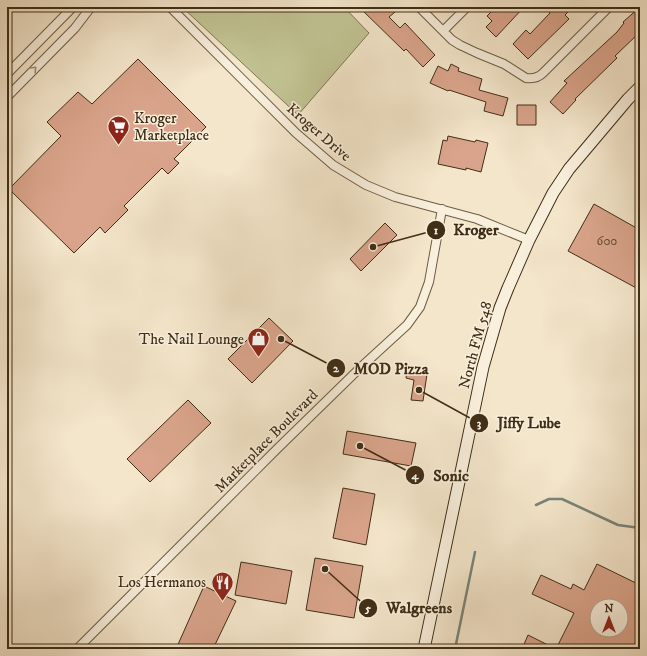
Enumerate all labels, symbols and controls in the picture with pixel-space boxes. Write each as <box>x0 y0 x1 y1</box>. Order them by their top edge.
one-way arrow <box>29 66 37 74</box>
street label: Kroger Drive <box>283 99 355 166</box>
place label: Kroger Marketplace <box>134 109 209 145</box>
supermarket icon: Kroger Marketplace <box>105 114 131 147</box>
callout: Kroger <box>426 216 507 244</box>
text: Kroger <box>453 220 500 240</box>
text: 1 <box>434 223 439 238</box>
house number: 600 <box>597 233 617 249</box>
street label: North FM 548 <box>455 299 496 391</box>
shop icon: The Nail Lounge <box>246 326 272 359</box>
place label: The Nail Lounge <box>139 330 244 349</box>
callout: MOD Pizza <box>326 354 437 382</box>
text: MOD Pizza <box>353 359 430 379</box>
text: 2 <box>333 361 340 376</box>
street label: Marketplace Boulevard <box>211 385 323 497</box>
callout: Jiffy Lube <box>469 409 569 437</box>
text: Jiffy Lube <box>495 413 561 433</box>
text: 3 <box>477 416 482 431</box>
callout: Sonic <box>405 461 477 489</box>
text: Sonic <box>433 466 469 486</box>
text: 4 <box>411 468 420 483</box>
restaurant icon: Los Hermanos <box>209 569 235 602</box>
place label: Los Hermanos <box>118 573 206 592</box>
callout: Walgreens <box>358 594 460 622</box>
text: Walgreens <box>385 598 453 618</box>
north arrow <box>589 598 629 638</box>
text: 5 <box>364 601 371 616</box>
text: N <box>604 602 614 616</box>

